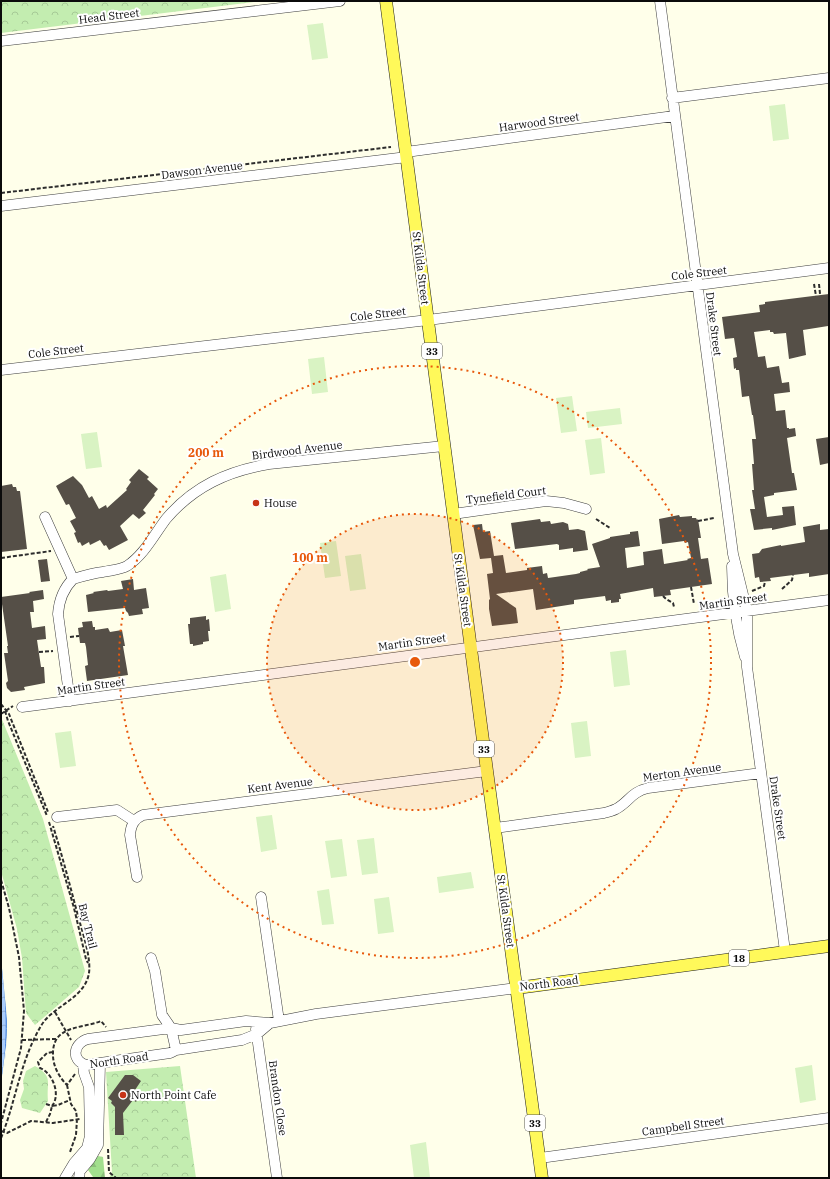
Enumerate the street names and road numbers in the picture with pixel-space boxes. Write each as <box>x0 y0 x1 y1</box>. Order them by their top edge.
street label: Head Street <box>78 5 140 27</box>
street label: Harwood Street <box>498 109 580 135</box>
street label: Dawson Avenue <box>160 158 244 182</box>
street label: St Kilda Street <box>410 231 432 305</box>
street label: Cole Street <box>670 263 728 283</box>
street label: Drake Street <box>703 291 725 357</box>
street label: Cole Street <box>349 304 407 324</box>
street label: Cole Street <box>27 341 85 361</box>
road number: 33 <box>422 343 442 359</box>
street label: Birdwood Avenue <box>251 437 343 463</box>
street label: Tynefield Court <box>465 483 547 507</box>
street label: St Kilda Street <box>451 553 475 628</box>
street label: Martin Street <box>698 589 768 613</box>
street label: Martin Street <box>377 630 447 654</box>
street label: Martin Street <box>56 674 126 698</box>
road number: 33 <box>474 741 494 757</box>
street label: Merton Avenue <box>642 760 722 784</box>
street label: Kent Avenue <box>247 774 313 796</box>
street label: Drake Street <box>767 775 789 841</box>
street label: St Kilda Street <box>494 874 518 949</box>
street label: Bay Trail <box>76 902 100 950</box>
road number: 18 <box>729 950 749 966</box>
street label: North Road <box>519 972 580 994</box>
street label: North Road <box>89 1049 150 1071</box>
street label: Brandon Close <box>266 1060 290 1137</box>
street label: Campbell Street <box>641 1113 725 1139</box>
road number: 33 <box>525 1115 545 1131</box>

